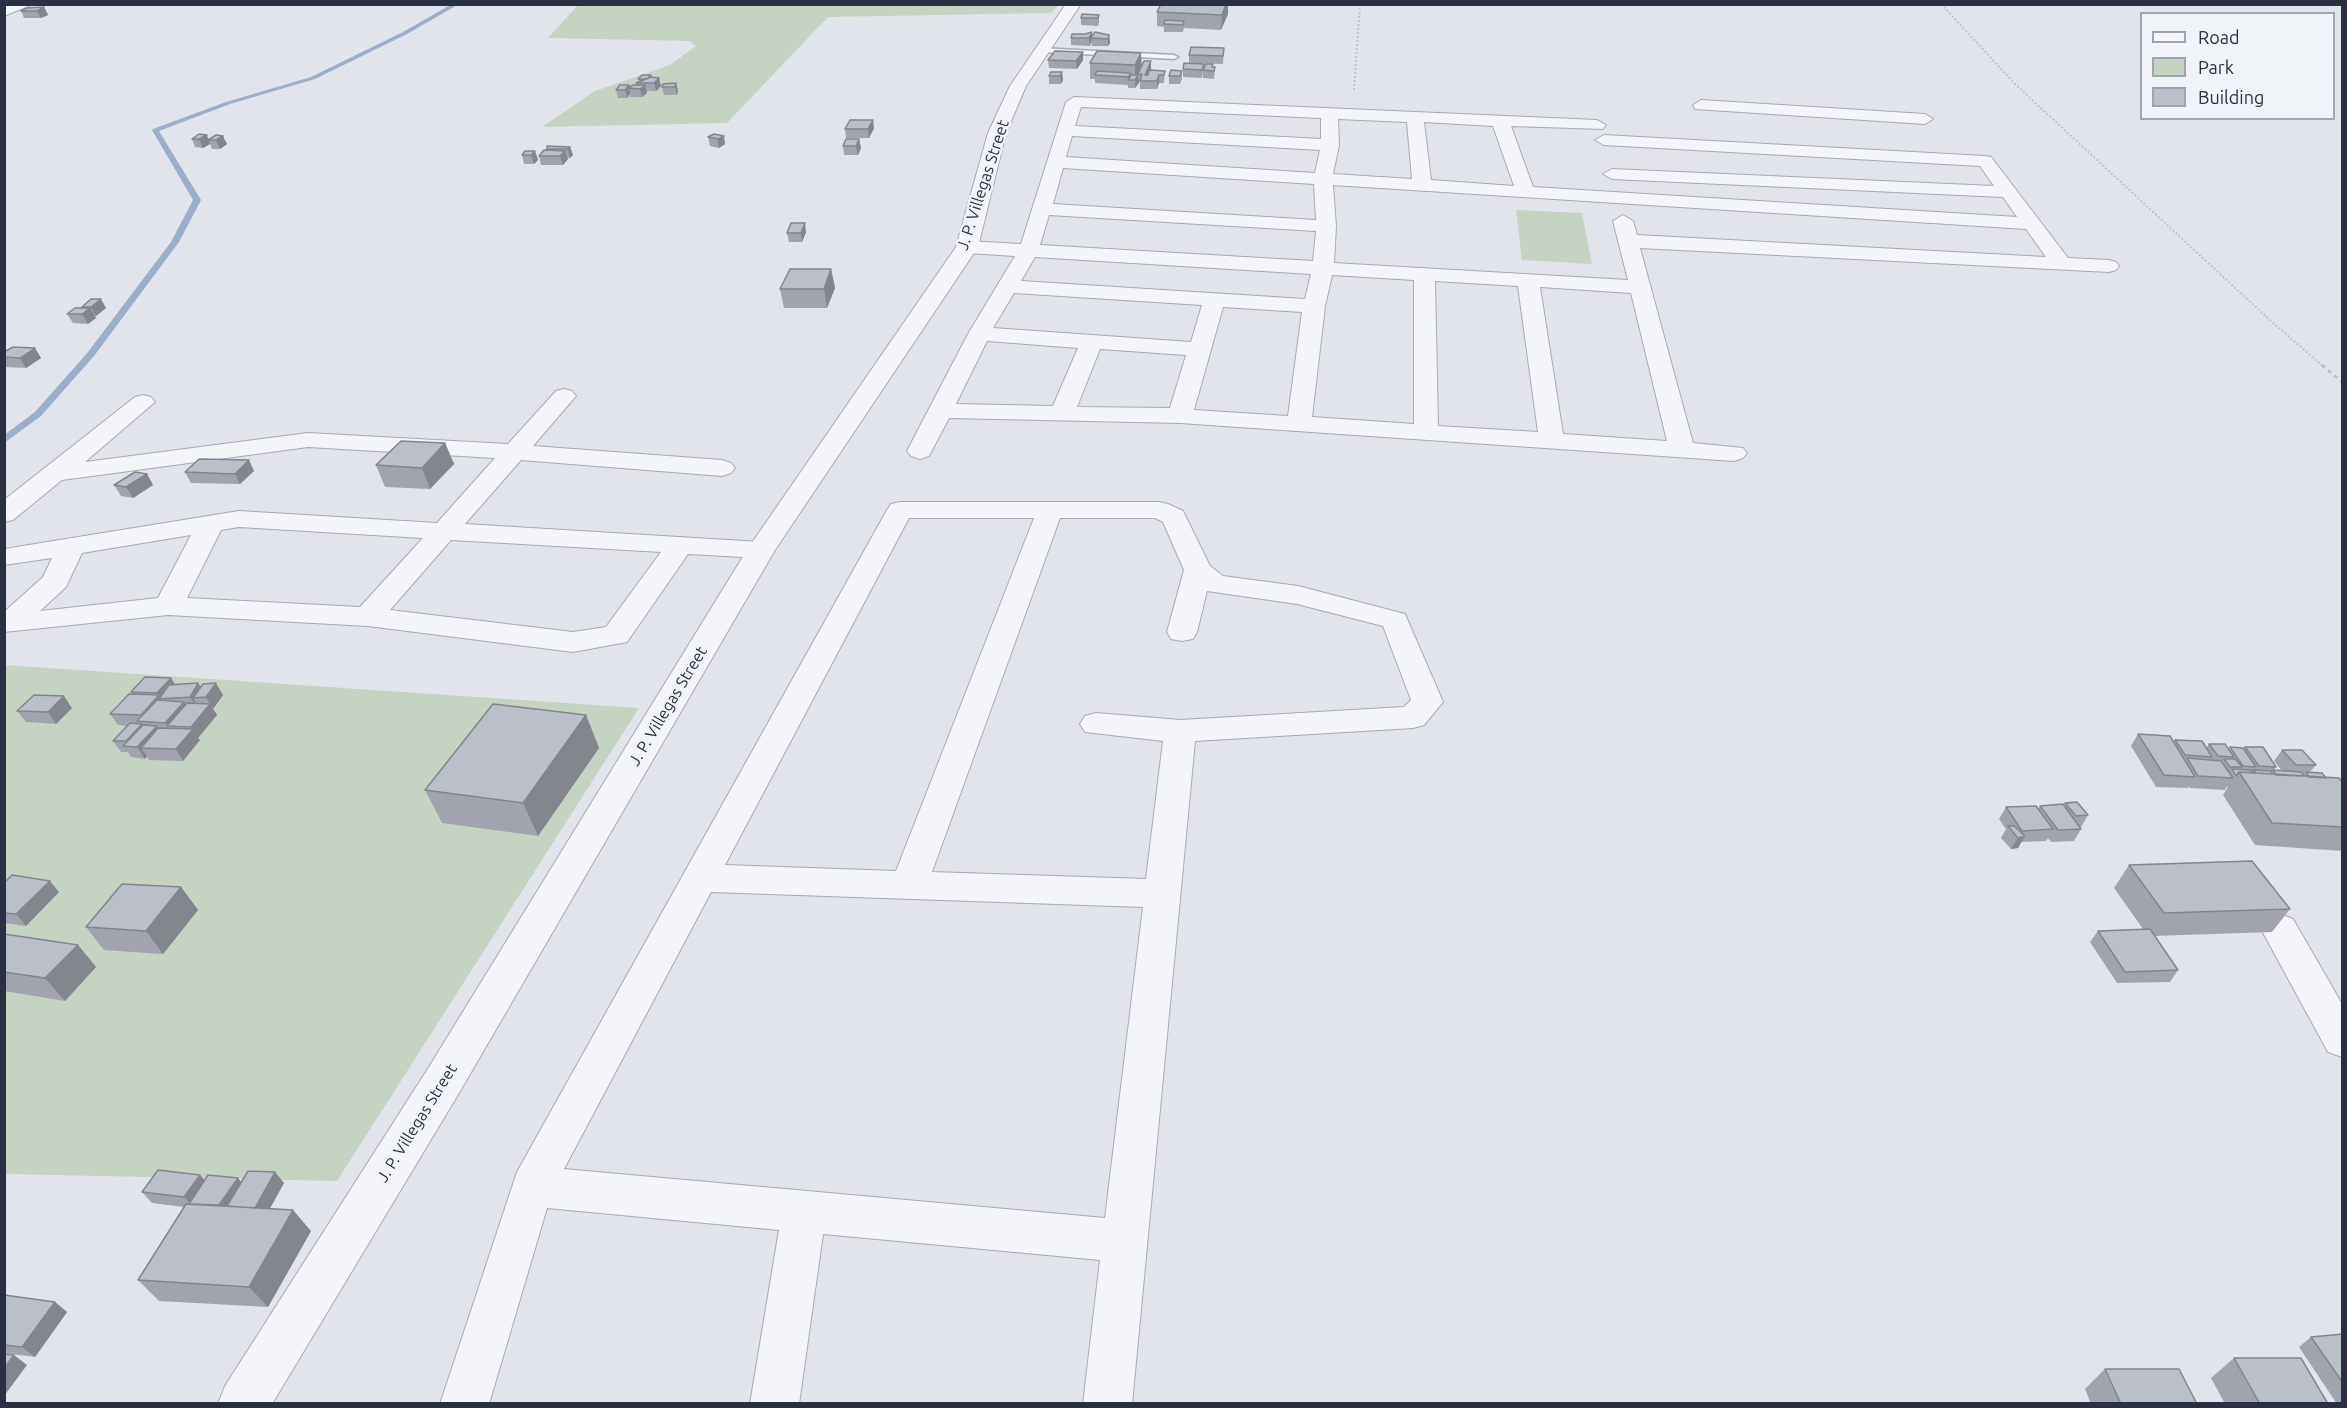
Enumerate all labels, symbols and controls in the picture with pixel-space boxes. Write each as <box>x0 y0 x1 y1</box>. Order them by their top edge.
legend <box>2140 12 2335 120</box>
text: Road <box>2198 27 2240 47</box>
text: Park <box>2198 57 2234 77</box>
text: Building <box>2198 87 2264 107</box>
street label: J. P. Villegas Street <box>953 117 1013 253</box>
street label: J. P. Villegas Street <box>625 643 711 769</box>
street label: J. P. Villegas Street <box>373 1060 461 1186</box>

